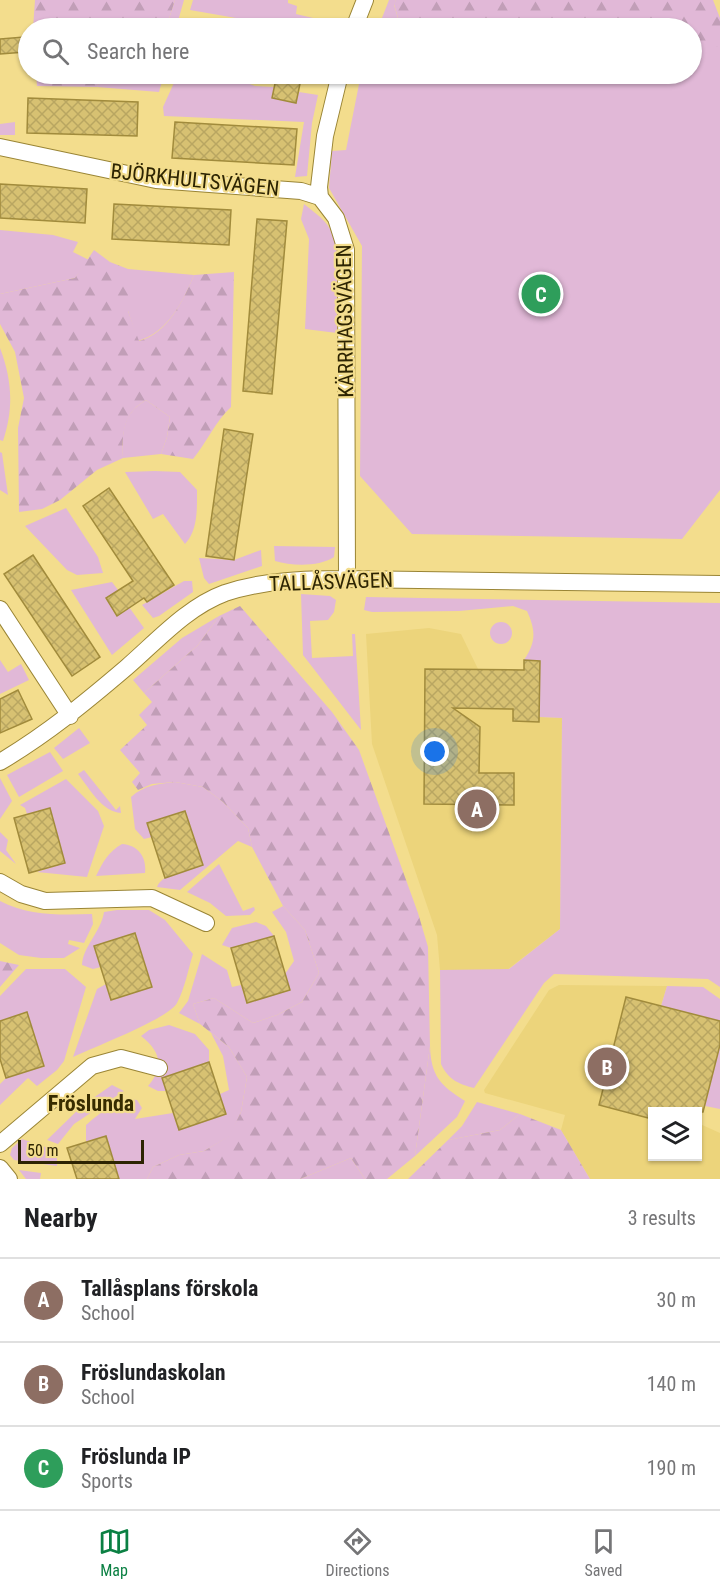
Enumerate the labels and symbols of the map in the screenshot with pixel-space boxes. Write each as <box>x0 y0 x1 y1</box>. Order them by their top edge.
street label: BJÖRKHULTSVÄGEN <box>110 159 280 201</box>
street label: KÄRRHAGSVÄGEN <box>332 244 358 398</box>
pin: C <box>522 272 560 316</box>
street label: TALLÅSVÄGEN <box>268 568 394 596</box>
your location <box>420 737 449 766</box>
pin: A <box>458 786 496 832</box>
pin: B <box>588 1044 626 1090</box>
district label: Fröslunda <box>48 1091 134 1116</box>
scale bar <box>18 1137 144 1164</box>

